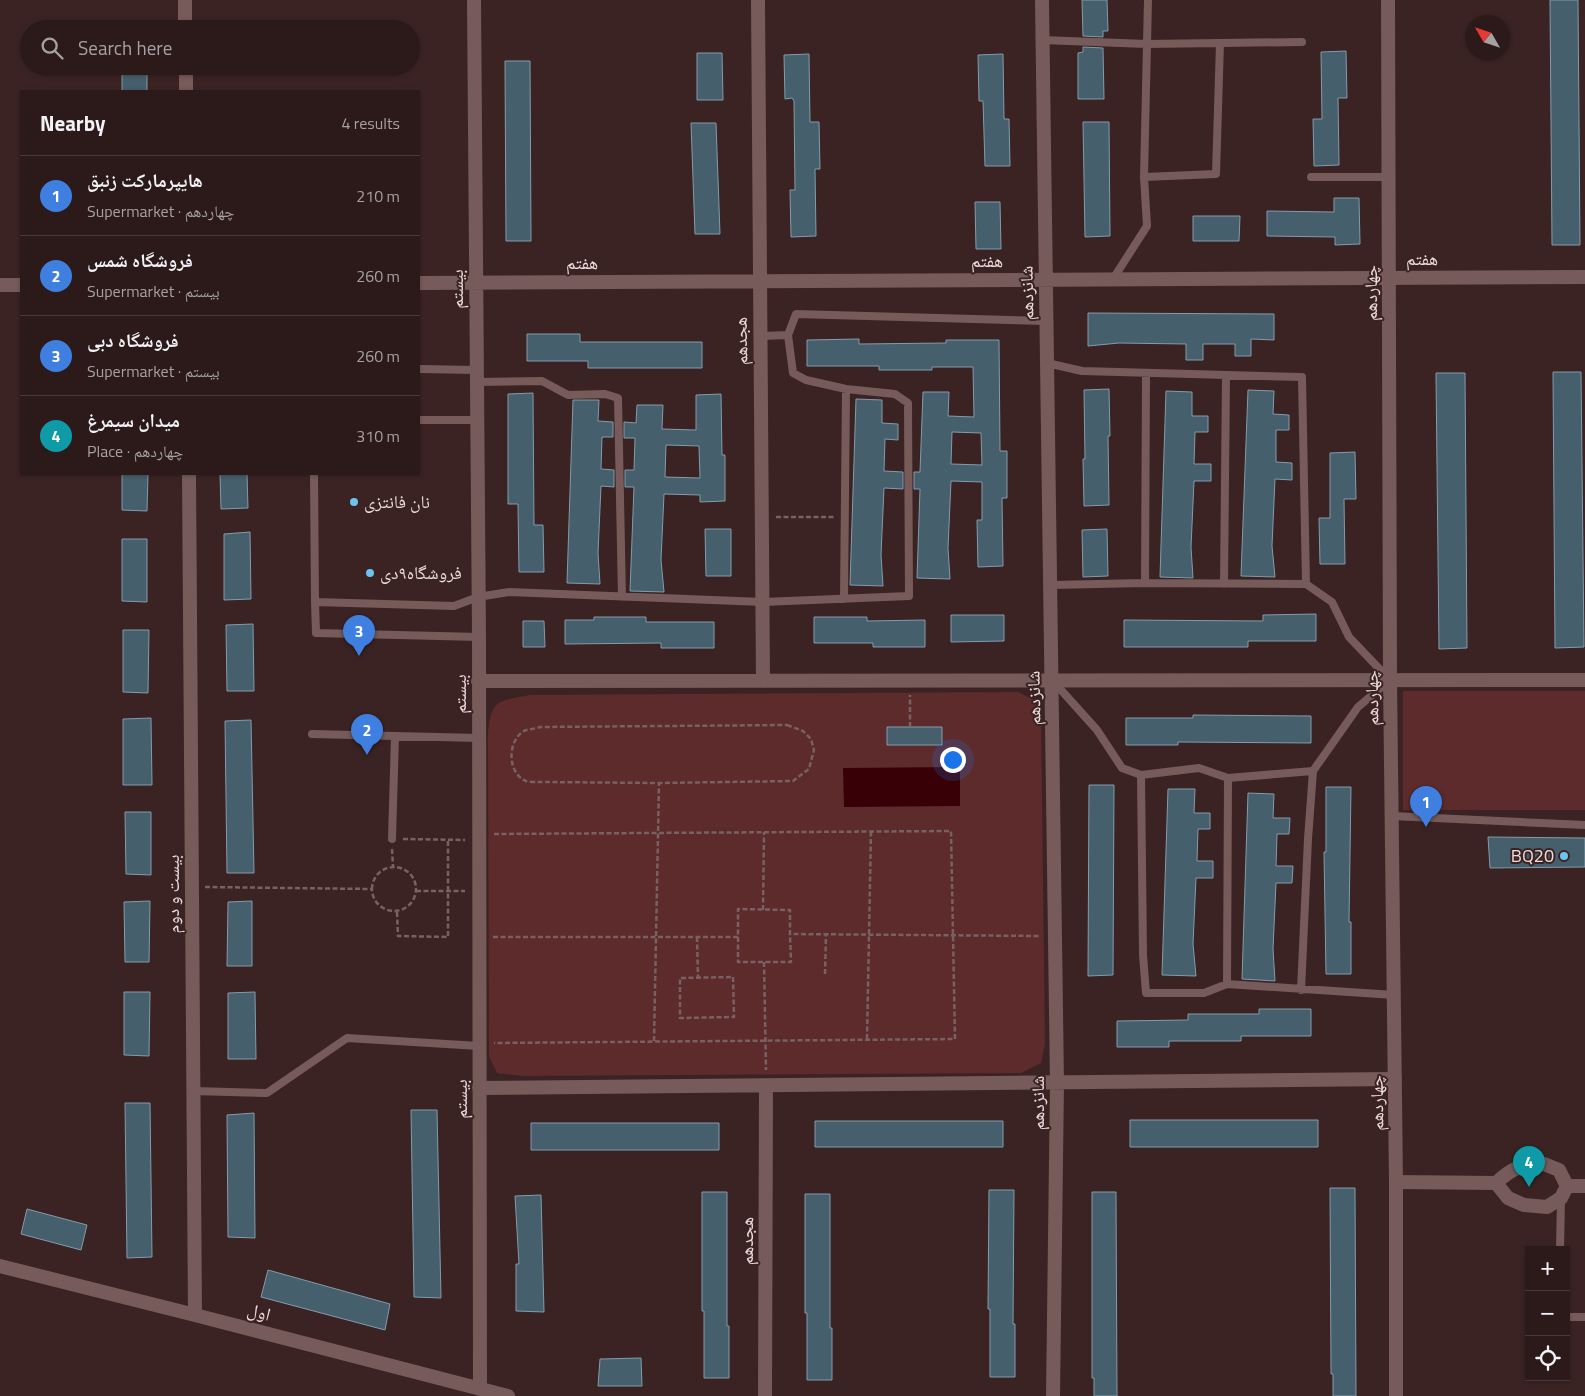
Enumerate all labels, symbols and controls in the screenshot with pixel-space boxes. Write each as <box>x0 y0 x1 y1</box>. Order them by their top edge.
north arrow <box>1465 15 1510 60</box>
search box <box>20 20 420 75</box>
text: Search here <box>78 33 172 62</box>
icon: search <box>38 34 66 62</box>
text: Nearby <box>40 107 105 139</box>
text: 4 results <box>341 111 400 135</box>
text: هایپرمارکت زنبق <box>87 165 203 194</box>
text: 1 <box>52 184 60 208</box>
text: 210 m <box>356 184 400 208</box>
text: Supermarket · چهاردهم <box>87 199 234 223</box>
text: فروشگاه شمس <box>87 245 193 274</box>
street label: هفتم <box>1406 245 1438 272</box>
street label: هفتم <box>971 247 1003 274</box>
street label: هفتم <box>566 249 598 276</box>
text: 2 <box>52 264 60 288</box>
text: 260 m <box>356 264 400 288</box>
street label: شانزدهم <box>1013 265 1040 321</box>
street label: چهاردهم <box>1357 265 1384 321</box>
street label: بیستم <box>443 269 470 309</box>
text: Supermarket · بیستم <box>87 279 220 303</box>
street label: هجدهم <box>727 317 754 365</box>
text: فروشگاه دبی <box>87 325 179 354</box>
text: 3 <box>52 344 60 368</box>
text: 260 m <box>356 344 400 368</box>
text: Supermarket · بیستم <box>87 359 220 383</box>
text: میدان سیمرغ <box>87 405 180 434</box>
text: 4 <box>52 424 60 448</box>
text: 310 m <box>356 424 400 448</box>
text: Place · چهاردهم <box>87 439 183 463</box>
place label: نان فانتزی <box>364 488 430 515</box>
marker: نان فانتزی <box>348 496 360 508</box>
place label: فروشگاه۹دی <box>380 559 462 586</box>
marker: فروشگاه۹دی <box>364 567 376 579</box>
pin: 3 <box>343 615 375 656</box>
street label: شانزدهم <box>1020 670 1047 726</box>
street label: چهاردهم <box>1358 670 1385 726</box>
street label: بیستم <box>446 674 473 714</box>
pin: 2 <box>351 714 383 755</box>
your location <box>940 747 966 773</box>
pin: 1 <box>1410 786 1442 827</box>
place label: BQ20 <box>1511 842 1554 869</box>
marker: BQ20 <box>1558 850 1570 862</box>
street label: بیست و دوم <box>159 854 186 934</box>
street label: چهاردهم <box>1363 1075 1390 1131</box>
street label: شانزدهم <box>1024 1076 1051 1130</box>
street label: بیستم <box>447 1079 474 1119</box>
pin: 4 <box>1513 1146 1545 1187</box>
street label: هجدهم <box>733 1217 760 1265</box>
map controls <box>1525 1246 1570 1381</box>
button: + <box>1525 1246 1570 1291</box>
button: − <box>1525 1291 1570 1336</box>
street label: اول <box>244 1295 274 1328</box>
button: locate <box>1525 1336 1570 1381</box>

